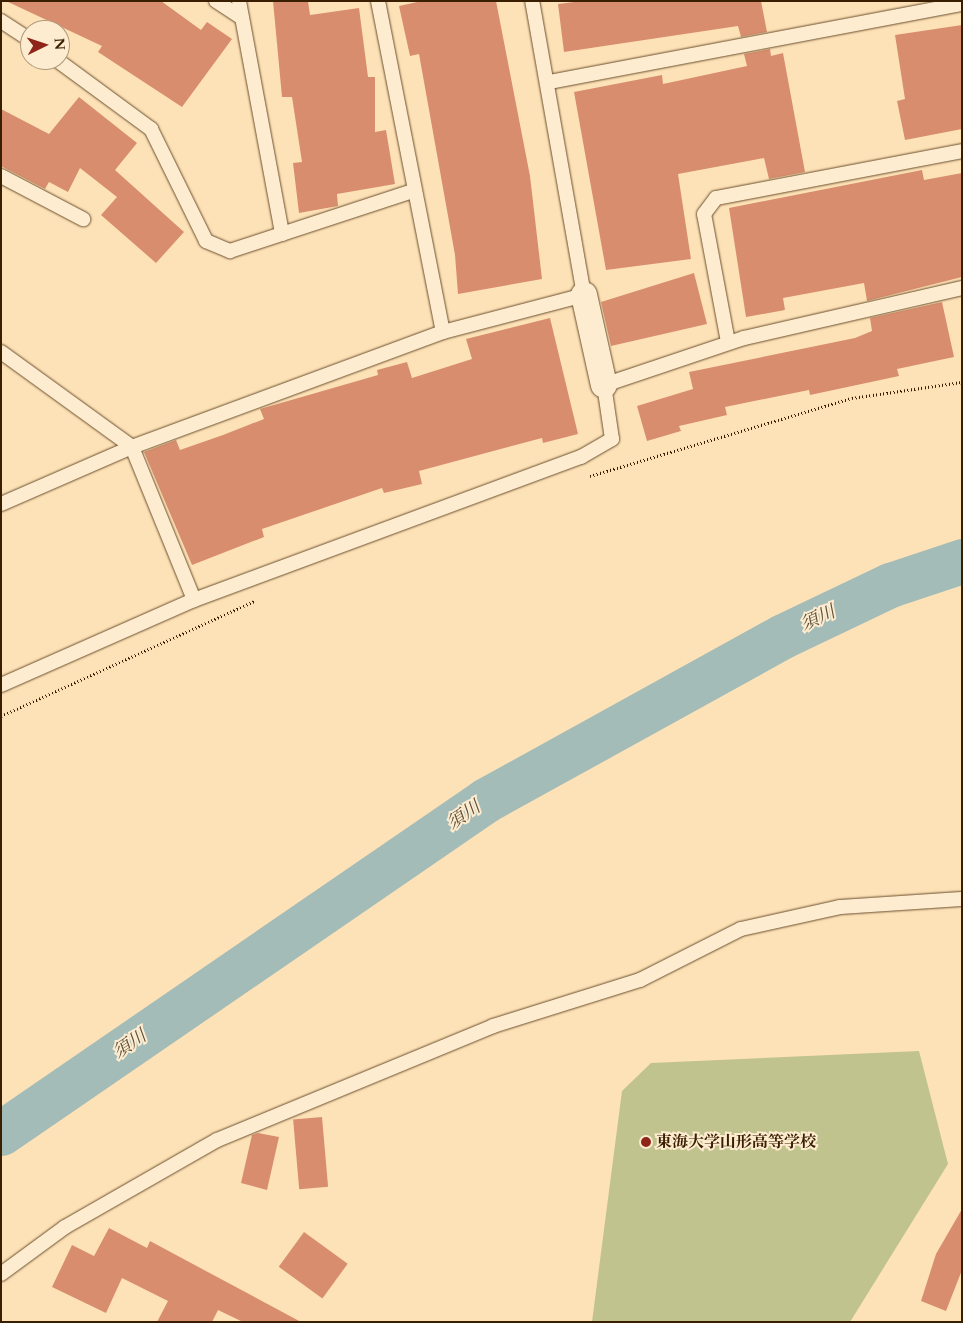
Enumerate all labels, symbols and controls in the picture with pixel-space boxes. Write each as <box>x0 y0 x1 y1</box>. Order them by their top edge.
north arrow <box>20 20 70 70</box>
text: N <box>50 37 69 51</box>
water label: 須川 <box>797 602 839 636</box>
water label: 須川 <box>443 797 485 835</box>
water label: 須川 <box>109 1026 151 1064</box>
place label: 東海大学山形高等学校 <box>656 1132 816 1152</box>
marker: 東海大学山形高等学校 <box>640 1136 652 1148</box>

